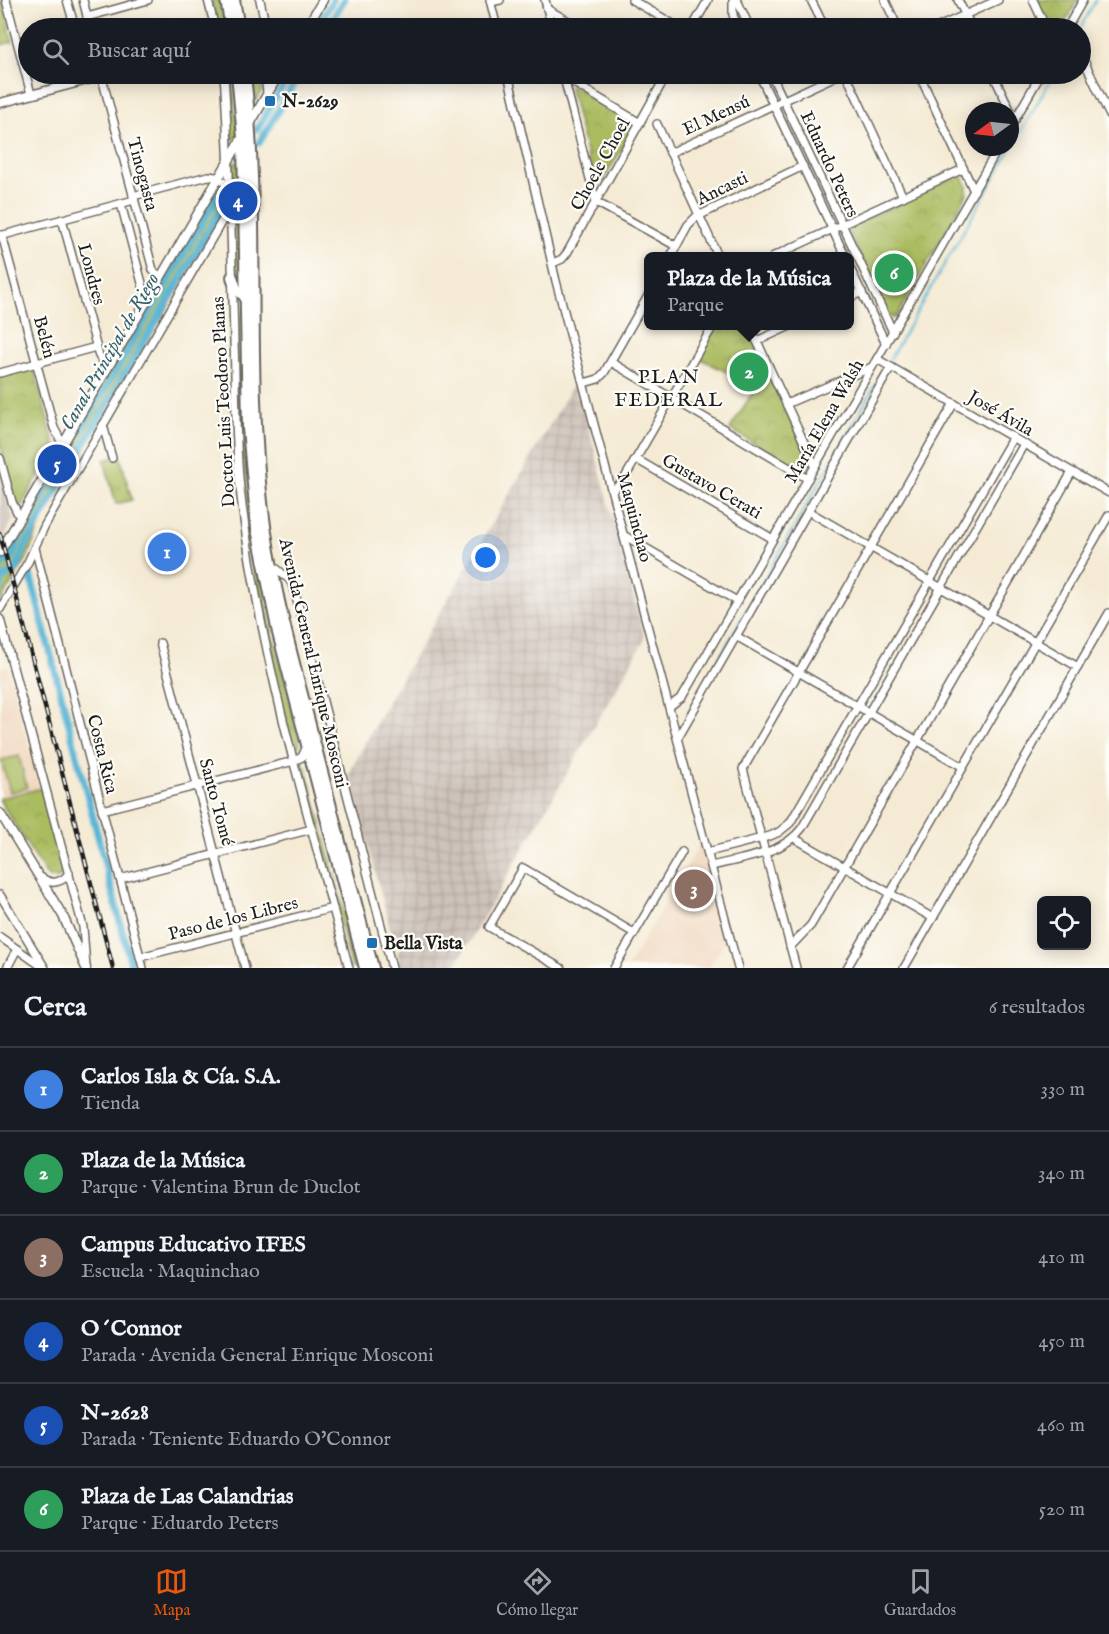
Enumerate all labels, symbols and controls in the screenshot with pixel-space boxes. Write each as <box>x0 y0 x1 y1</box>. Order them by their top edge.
search box <box>18 18 1091 84</box>
icon: search <box>39 35 72 68</box>
text: Buscar aquí <box>87 37 190 65</box>
place label: N-2629 <box>281 91 338 114</box>
street label: El Mensú <box>679 91 754 142</box>
marker: N-2629 <box>263 94 277 108</box>
north arrow <box>965 102 1019 156</box>
street label: Eduardo Peters <box>794 108 863 222</box>
street label: Choele Choel <box>566 114 636 215</box>
street label: Tinogasta <box>121 135 162 214</box>
street label: Ancasti <box>692 167 752 212</box>
pin: 4 <box>218 178 258 224</box>
street label: Londres <box>71 241 110 308</box>
pin: 6 <box>874 250 914 296</box>
popup <box>644 252 854 330</box>
text: Plaza de la Música <box>667 265 831 293</box>
water label: Canal Principal de Riego <box>55 269 166 435</box>
text: Parque <box>667 293 724 318</box>
street label: Doctor Luis Teodoro Planas <box>207 296 242 508</box>
street label: Belén <box>27 314 60 361</box>
pin: 2 <box>730 350 768 394</box>
street label: María Elena Walsh <box>780 355 870 488</box>
district label: PLAN FEDERAL <box>614 365 724 413</box>
street label: José Ávila <box>961 384 1039 442</box>
pin: 5 <box>38 442 76 486</box>
street label: Gustavo Cerati <box>657 449 766 525</box>
street label: Maquinchao <box>611 470 657 565</box>
pin: 1 <box>148 530 186 574</box>
street label: Avenida General Enrique Mosconi <box>272 535 353 791</box>
your location <box>471 543 500 572</box>
street label: Costa Rica <box>81 712 123 796</box>
street label: Santo Tomé <box>193 756 238 849</box>
pin: 3 <box>674 866 714 912</box>
street label: Paso de los Libres <box>166 892 301 947</box>
map controls <box>1037 896 1091 950</box>
button: locate <box>1037 896 1091 950</box>
place label: Bella Vista <box>384 933 464 956</box>
marker: Bella Vista <box>365 936 379 950</box>
text: Cerca <box>24 991 86 1024</box>
text: 6 resultados <box>989 995 1085 1020</box>
text: Carlos Isla & Cía. S.A. <box>81 1063 281 1091</box>
text: 1 <box>40 1077 47 1102</box>
text: 330 m <box>1040 1077 1085 1102</box>
text: Tienda <box>81 1091 140 1116</box>
text: Plaza de la Música <box>81 1147 245 1175</box>
text: 2 <box>39 1161 48 1186</box>
text: 340 m <box>1038 1161 1085 1186</box>
text: Parque · Valentina Brun de Duclot <box>81 1175 361 1200</box>
text: Campus Educativo IFES <box>81 1231 306 1259</box>
text: 3 <box>40 1245 47 1270</box>
text: 410 m <box>1038 1245 1085 1270</box>
text: Escuela · Maquinchao <box>81 1259 260 1284</box>
text: O´Connor <box>81 1315 182 1343</box>
text: 4 <box>39 1329 48 1354</box>
text: 450 m <box>1038 1329 1085 1354</box>
text: Parada · Avenida General Enrique Mosconi <box>81 1343 434 1368</box>
text: N-2628 <box>81 1399 149 1427</box>
text: 5 <box>40 1413 47 1438</box>
text: 460 m <box>1037 1413 1085 1438</box>
text: Parada · Teniente Eduardo O'Connor <box>81 1427 391 1452</box>
text: Plaza de Las Calandrias <box>81 1483 293 1511</box>
text: 6 <box>39 1497 48 1522</box>
text: 520 m <box>1039 1497 1085 1522</box>
text: Parque · Eduardo Peters <box>81 1511 279 1536</box>
tab: Mapa <box>153 1565 190 1621</box>
tab: Cómo llegar <box>496 1565 578 1621</box>
tab: Guardados <box>884 1565 956 1621</box>

